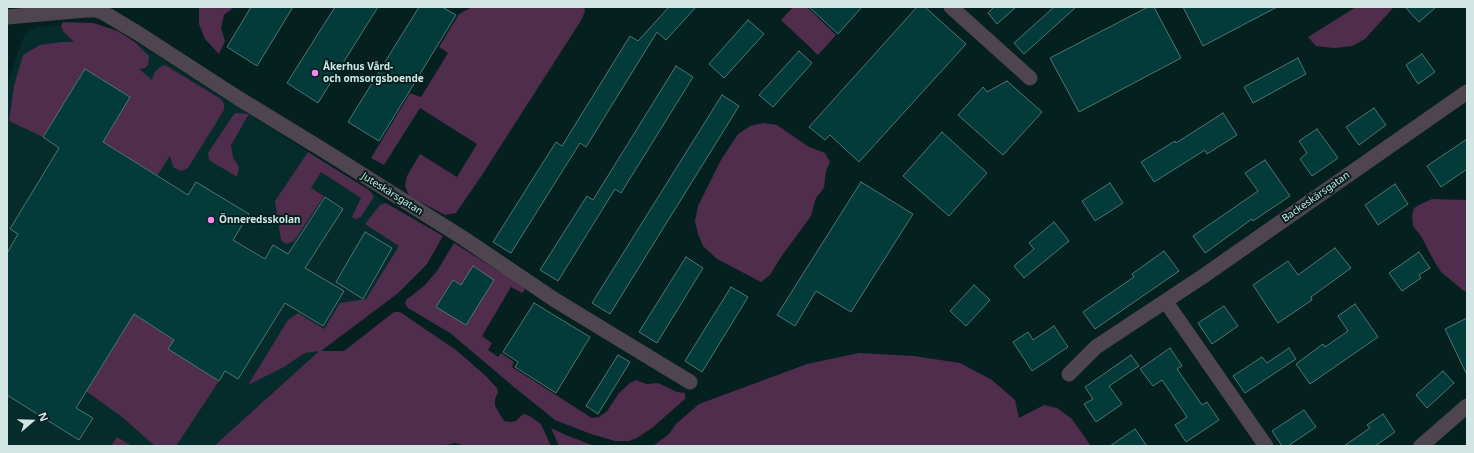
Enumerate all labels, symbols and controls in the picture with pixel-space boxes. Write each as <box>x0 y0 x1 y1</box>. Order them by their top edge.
place label: Åkerhus Vård- och omsorgsboende <box>323 61 424 84</box>
marker: Åkerhus Vård- och omsorgsboende <box>310 68 320 78</box>
street label: Backeskärsgatan <box>1280 169 1352 225</box>
street label: Juteskärsgatan <box>359 170 425 218</box>
place label: Önneredsskolan <box>219 214 300 226</box>
marker: Önneredsskolan <box>206 215 216 225</box>
north arrow <box>12 401 52 441</box>
text: N <box>35 410 52 423</box>

